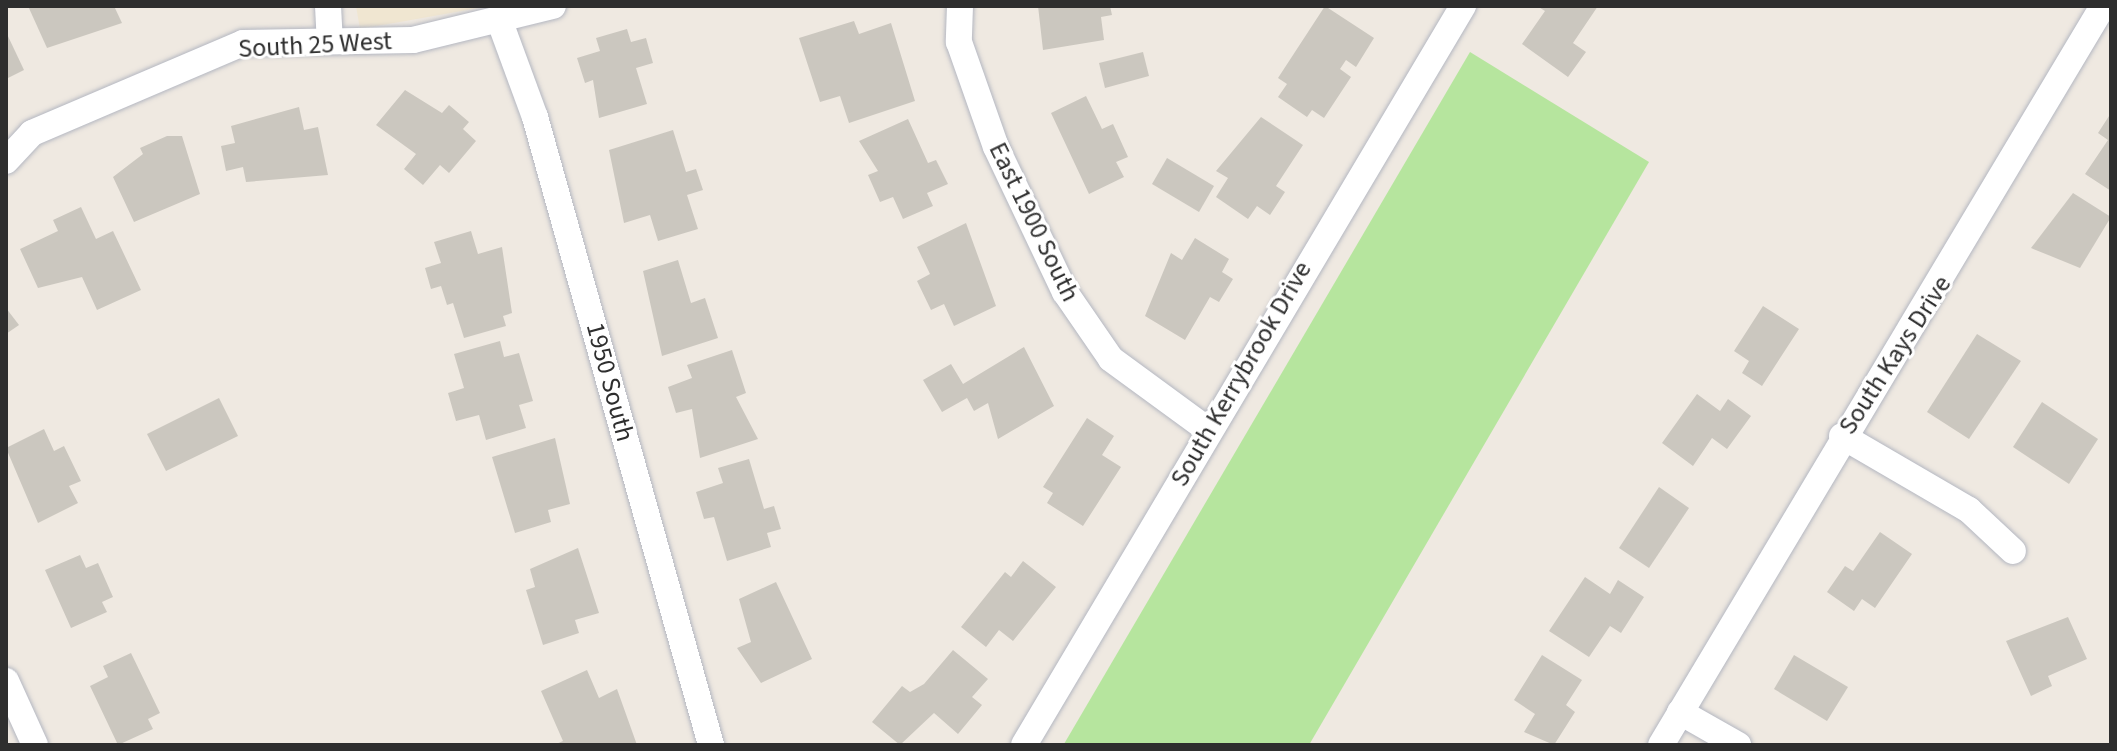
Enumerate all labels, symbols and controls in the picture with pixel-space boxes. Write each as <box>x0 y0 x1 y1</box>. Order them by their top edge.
street label: South 25 West <box>237 25 393 65</box>
street label: East 1900 South <box>982 137 1086 307</box>
street label: South Kerrybrook Drive <box>1164 256 1318 492</box>
street label: South Kays Drive <box>1832 270 1958 440</box>
street label: 1950 South <box>579 319 641 445</box>

